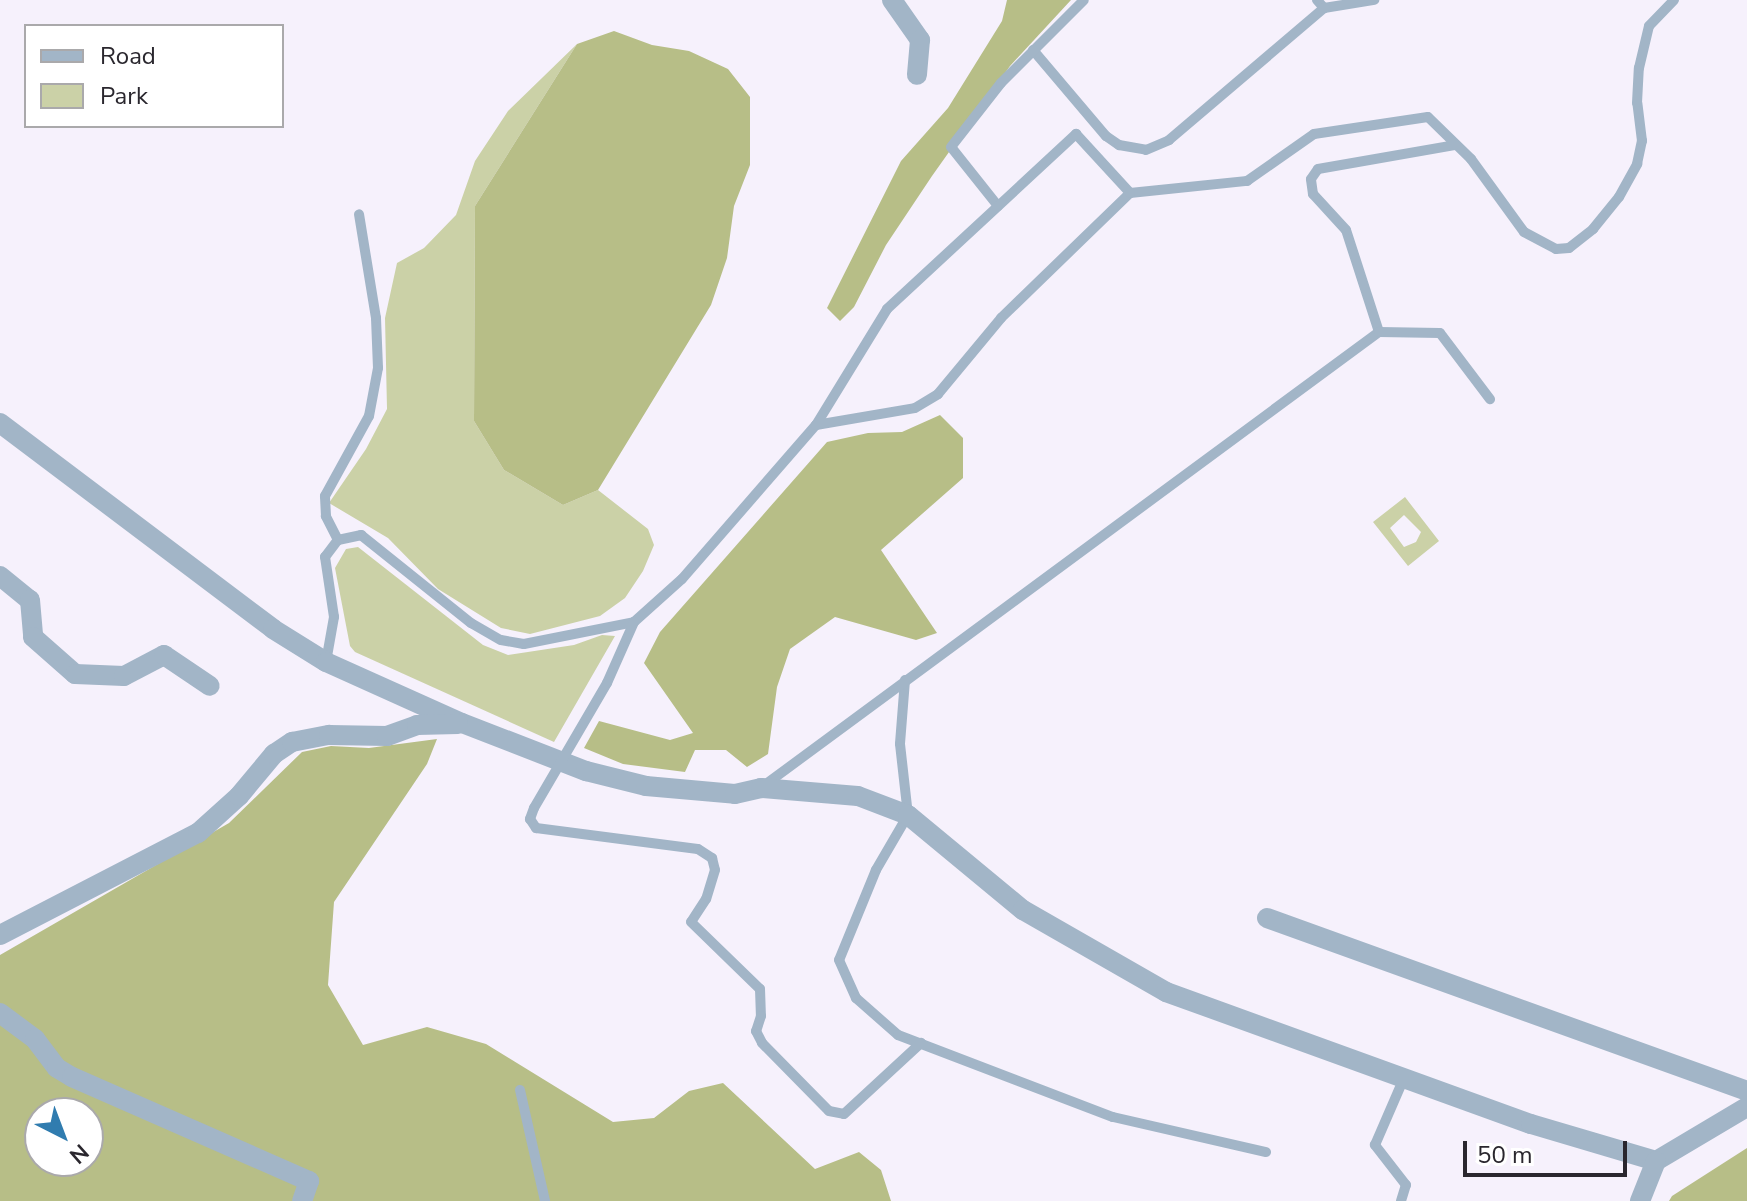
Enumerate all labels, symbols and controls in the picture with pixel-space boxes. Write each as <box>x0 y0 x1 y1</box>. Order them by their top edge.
legend <box>24 24 284 128</box>
text: Road <box>100 40 156 72</box>
text: Park <box>100 80 148 112</box>
north arrow <box>24 1097 104 1177</box>
scale bar <box>1467 1125 1631 1175</box>
text: N <box>63 1137 95 1170</box>
text: 50 m <box>1477 1139 1533 1171</box>

